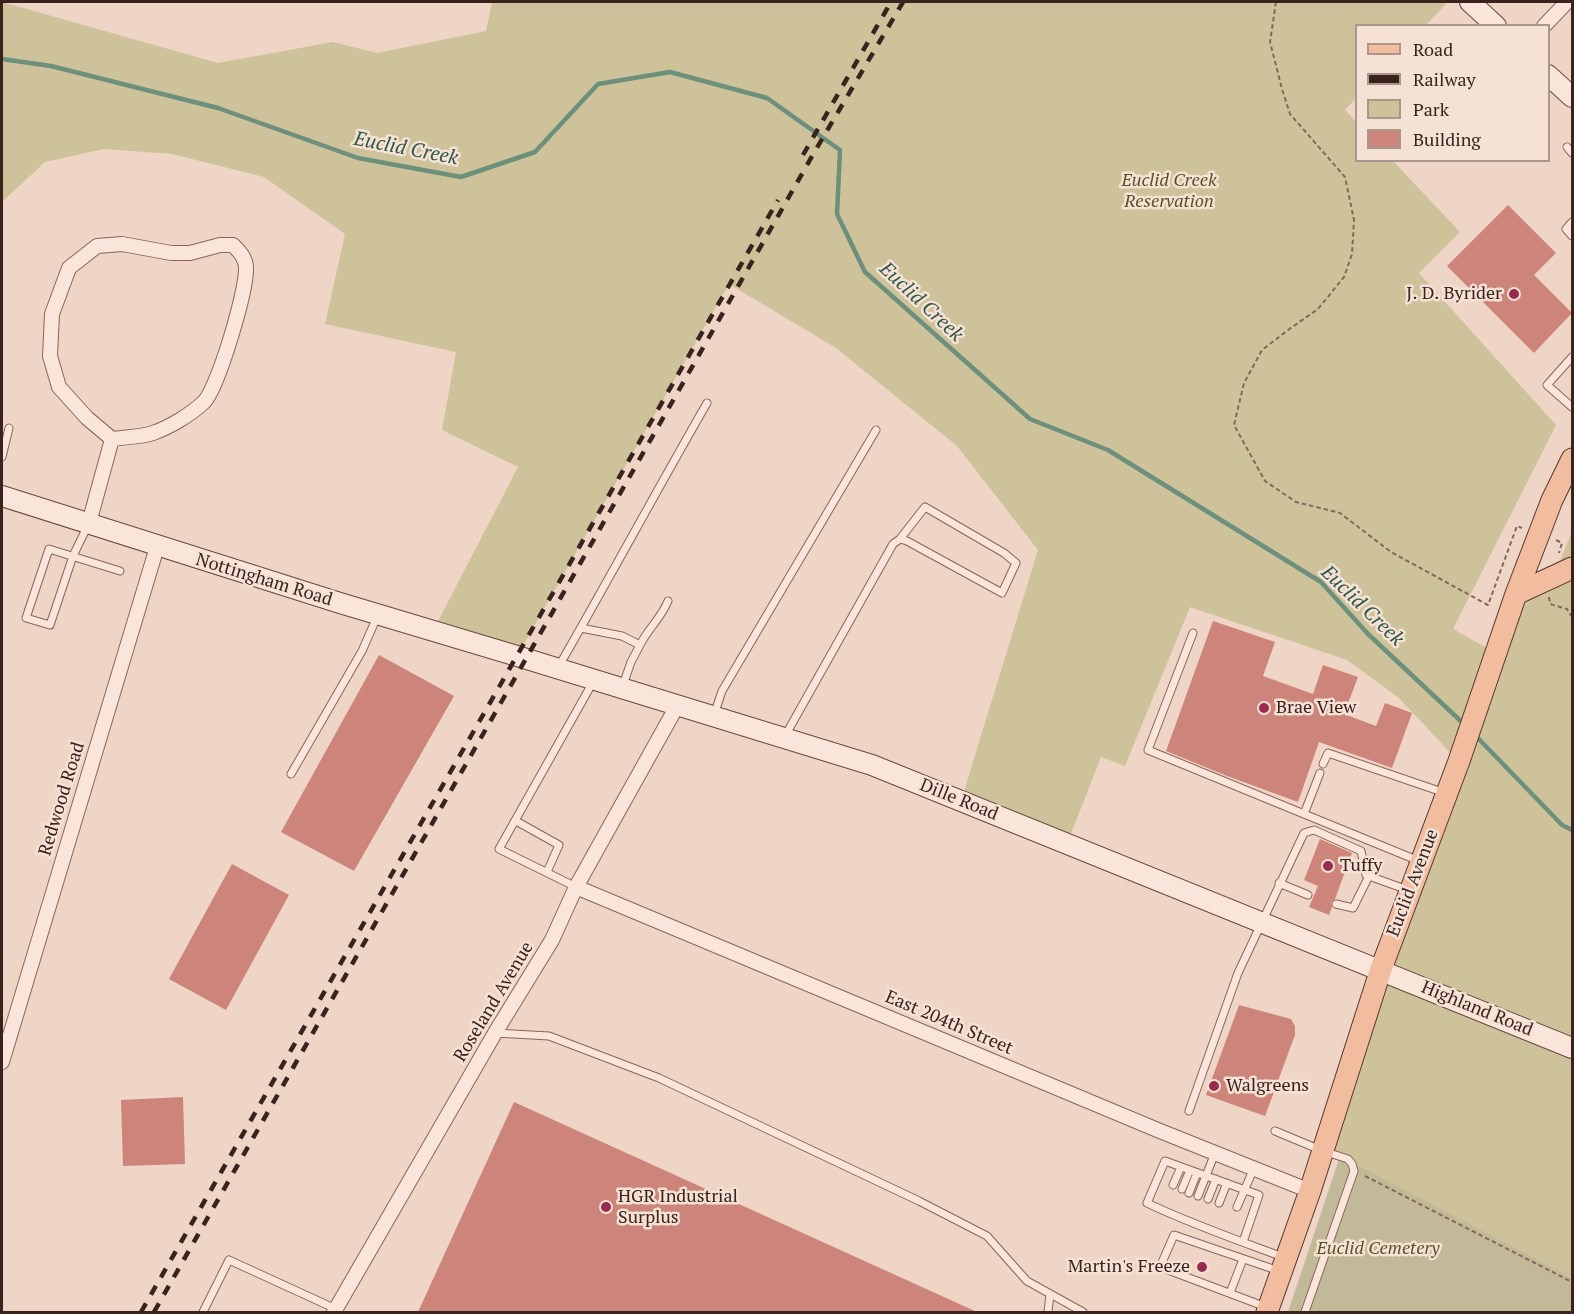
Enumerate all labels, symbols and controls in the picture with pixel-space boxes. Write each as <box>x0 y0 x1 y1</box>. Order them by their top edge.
legend <box>1355 24 1550 162</box>
text: Road <box>1413 37 1453 61</box>
text: Railway <box>1413 67 1476 91</box>
text: Park <box>1413 97 1449 121</box>
water label: Euclid Creek <box>352 127 460 171</box>
text: Building <box>1413 127 1481 151</box>
park label: Euclid Creek Reservation <box>1121 170 1217 213</box>
water label: Euclid Creek <box>874 257 968 347</box>
place label: J. D. Byrider <box>1406 283 1502 305</box>
marker: J. D. Byrider <box>1507 287 1521 301</box>
street label: Nottingham Road <box>193 549 335 611</box>
water label: Euclid Creek <box>1316 561 1408 651</box>
place label: Brae View <box>1276 697 1356 719</box>
marker: Brae View <box>1257 701 1271 715</box>
street label: Redwood Road <box>34 740 90 858</box>
street label: Dille Road <box>917 775 1001 825</box>
street label: Euclid Avenue <box>1383 826 1443 940</box>
place label: Tuffy <box>1340 855 1382 877</box>
marker: Tuffy <box>1321 859 1335 873</box>
street label: Roseland Avenue <box>450 938 538 1066</box>
street label: Highland Road <box>1418 977 1536 1041</box>
street label: East 204th Street <box>882 986 1016 1060</box>
place label: Walgreens <box>1226 1075 1309 1097</box>
marker: Walgreens <box>1207 1079 1221 1093</box>
place label: HGR Industrial Surplus <box>618 1186 738 1228</box>
marker: HGR Industrial Surplus <box>599 1200 613 1214</box>
park label: Euclid Cemetery <box>1317 1238 1439 1260</box>
place label: Martin's Freeze <box>1068 1256 1190 1278</box>
marker: Martin's Freeze <box>1195 1260 1209 1274</box>

